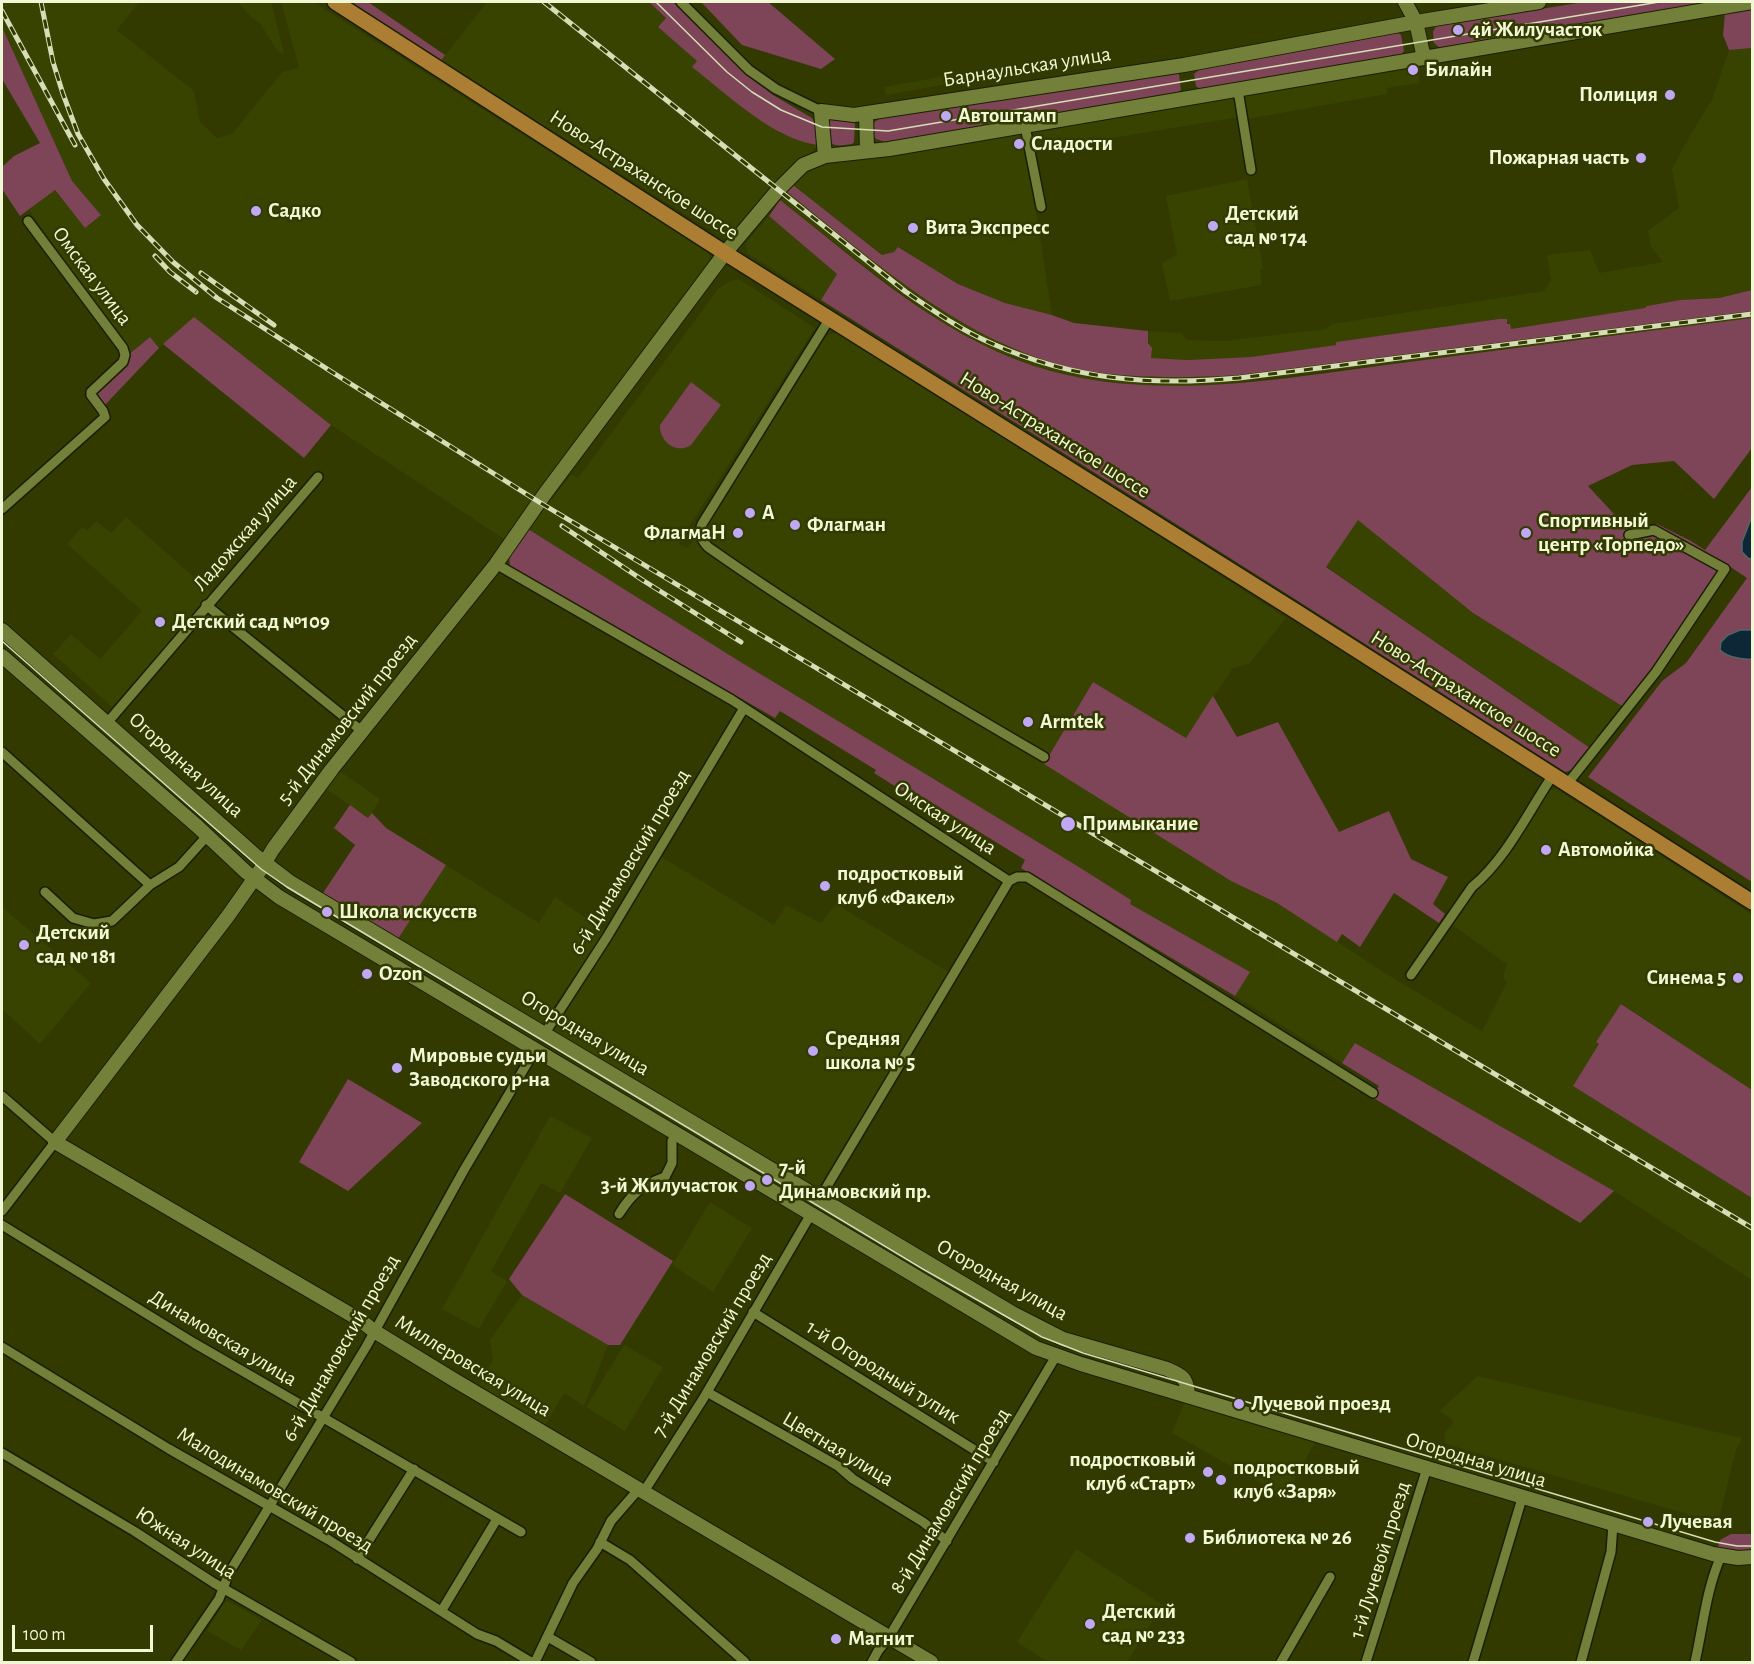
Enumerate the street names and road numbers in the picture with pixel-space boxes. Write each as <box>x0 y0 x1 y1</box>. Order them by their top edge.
street label: Барнаульская улица <box>941 41 1113 93</box>
street label: Ново-Астраханское шоссе <box>545 105 743 245</box>
street label: Омская улица <box>47 222 137 330</box>
street label: Ново-Астраханское шоссе <box>955 366 1155 504</box>
street label: Ладожская улица <box>188 470 302 596</box>
street label: Ново-Астраханское шоссе <box>1366 625 1566 763</box>
street label: 5-й Динамовский проезд <box>272 628 422 810</box>
street label: Огородная улица <box>123 707 249 823</box>
street label: 6-й Динамовский проезд <box>565 765 695 959</box>
street label: Омская улица <box>889 776 1001 860</box>
street label: Огородная улица <box>516 985 654 1081</box>
street label: Огородная улица <box>932 1234 1072 1326</box>
street label: 7-й Динамовский проезд <box>647 1248 777 1442</box>
street label: 6-й Динамовский проезд <box>277 1250 405 1446</box>
street label: Динамовская улица <box>145 1284 301 1392</box>
street label: Миллеровская улица <box>390 1309 556 1423</box>
street label: 1-й Огородный тупик <box>801 1315 965 1429</box>
street label: 8-й Динамовский проезд <box>884 1403 1016 1599</box>
street label: Цветная улица <box>778 1406 898 1492</box>
street label: Малодинамовский проезд <box>172 1421 378 1559</box>
street label: Огородная улица <box>1402 1427 1550 1493</box>
street label: 1-й Лучевой проезд <box>1344 1478 1416 1642</box>
street label: Южная улица <box>131 1501 241 1585</box>

